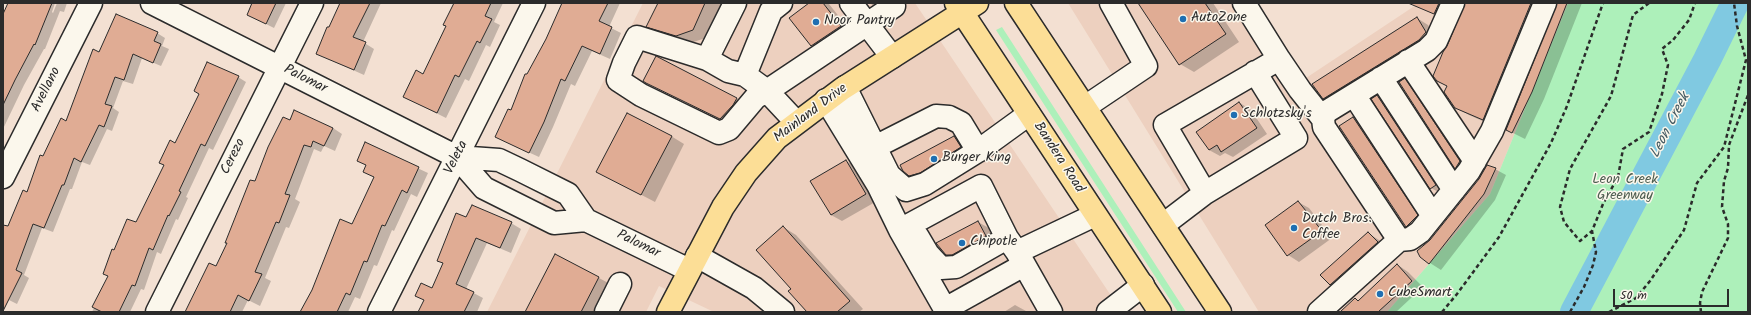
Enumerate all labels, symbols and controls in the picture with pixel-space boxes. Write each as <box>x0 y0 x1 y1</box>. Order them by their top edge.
place label: AutoZone <box>1191 11 1247 27</box>
place label: Noor Pantry <box>824 14 895 30</box>
marker: AutoZone <box>1178 14 1188 24</box>
marker: Noor Pantry <box>811 17 821 27</box>
street label: Palomar <box>281 62 329 98</box>
street label: Avellano <box>29 65 65 115</box>
street label: Mainland Drive <box>771 81 851 147</box>
water label: Leon Creek <box>1647 91 1695 161</box>
place label: Schlotzsky's <box>1242 107 1312 123</box>
marker: Schlotzsky's <box>1229 110 1239 120</box>
street label: Bandera Road <box>1029 119 1087 197</box>
street label: Cerezo <box>218 136 250 178</box>
street label: Veleta <box>441 138 473 178</box>
place label: Burger King <box>942 151 1011 167</box>
marker: Burger King <box>929 154 939 164</box>
park label: Leon Creek Greenway <box>1592 173 1658 206</box>
place label: Dutch Bros. Coffee <box>1302 212 1372 244</box>
marker: Dutch Bros. Coffee <box>1289 223 1299 233</box>
street label: Palomar <box>614 227 662 263</box>
place label: Chipotle <box>970 235 1017 251</box>
marker: Chipotle <box>957 238 967 248</box>
scale bar <box>1615 281 1731 307</box>
place label: CubeSmart <box>1388 286 1452 302</box>
text: 50 m <box>1620 286 1647 305</box>
marker: CubeSmart <box>1375 289 1385 299</box>

